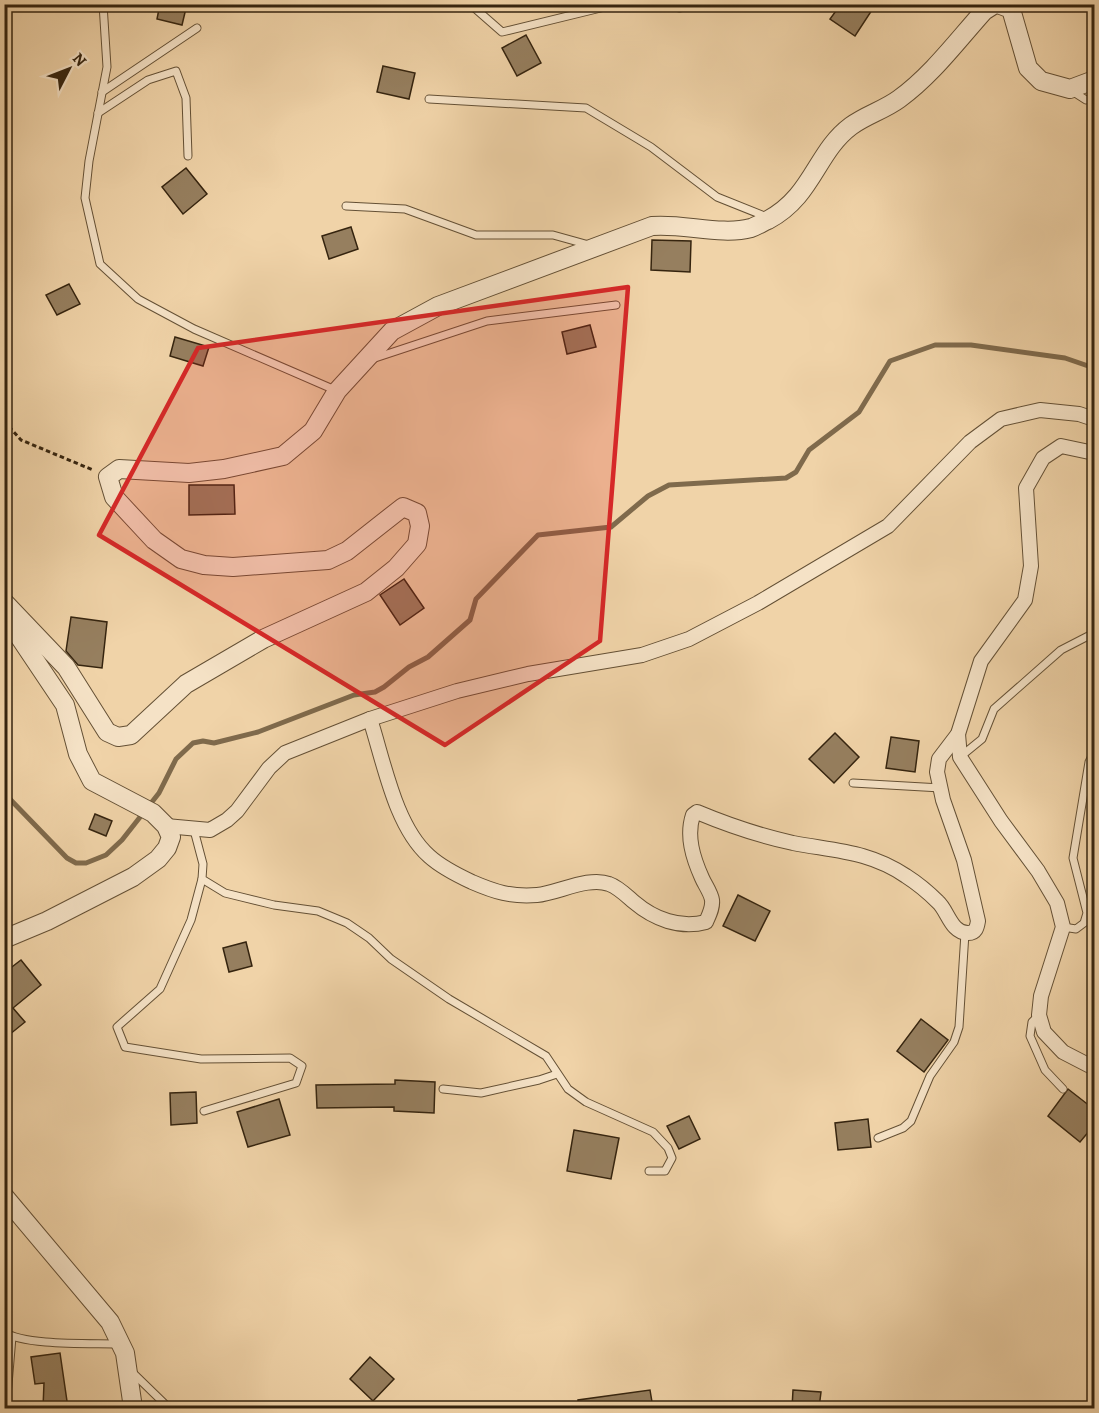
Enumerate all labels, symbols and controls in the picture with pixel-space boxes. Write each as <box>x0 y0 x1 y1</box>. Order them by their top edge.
north arrow <box>39 39 99 99</box>
text: N <box>67 48 92 72</box>

